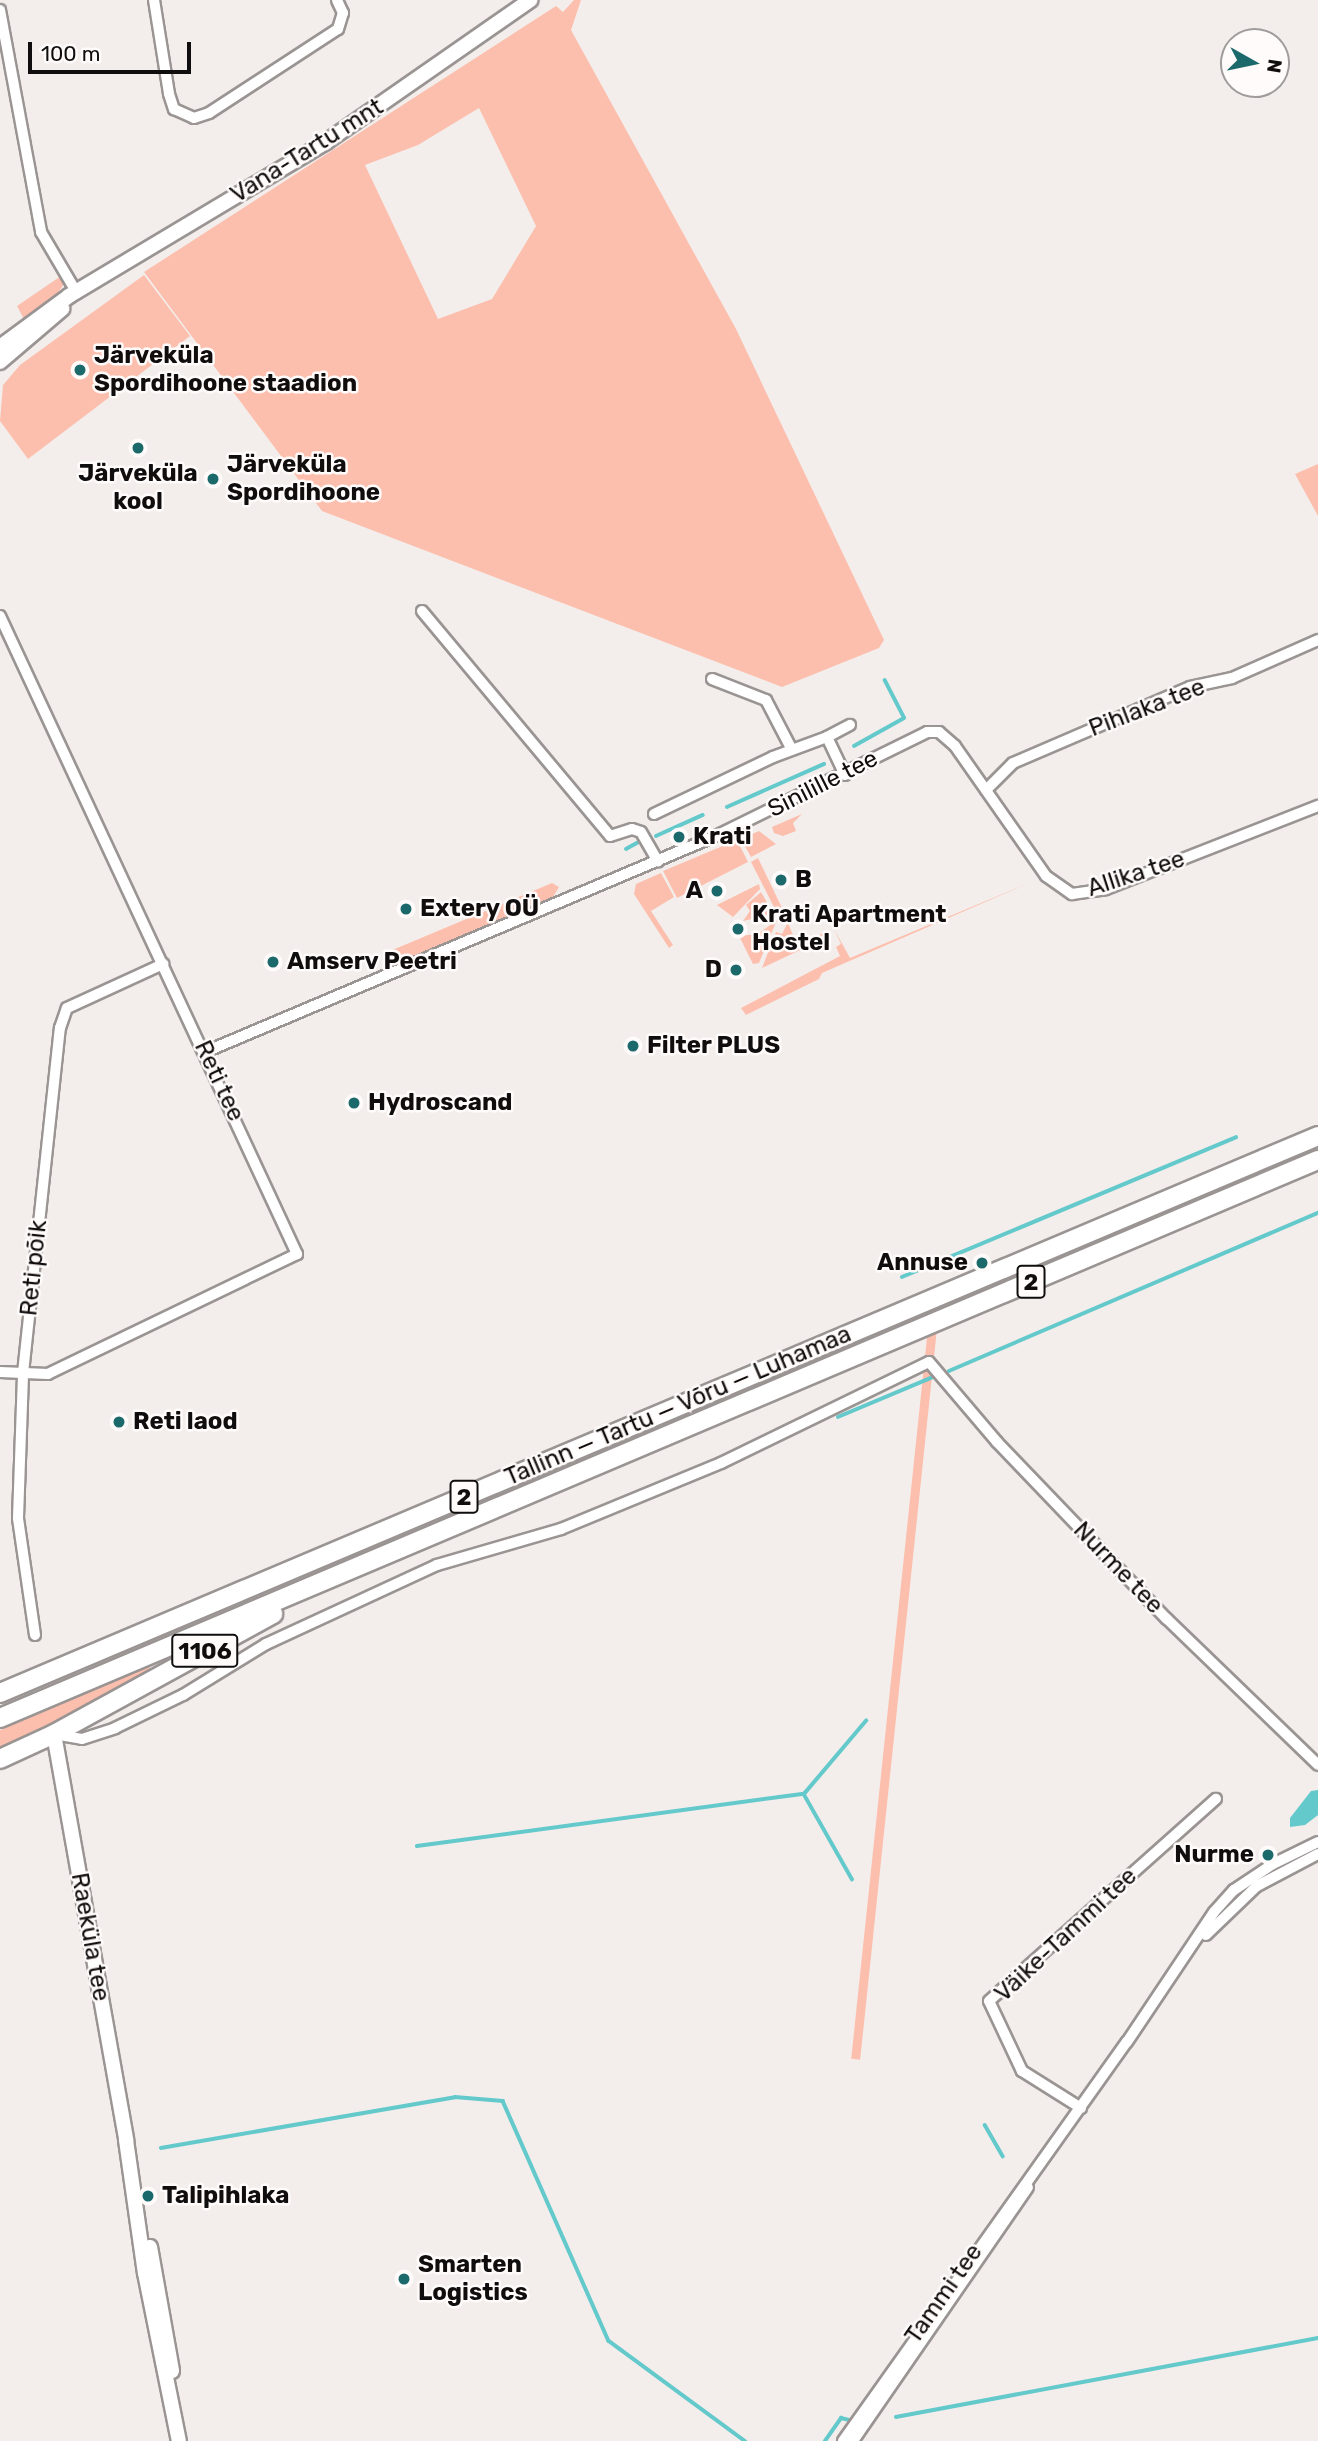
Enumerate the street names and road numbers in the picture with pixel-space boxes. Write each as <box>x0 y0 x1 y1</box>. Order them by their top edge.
street label: Vana-Tartu mnt <box>225 93 389 209</box>
street label: Pihlaka tee <box>1085 673 1209 743</box>
street label: Sinilille tee <box>763 744 883 824</box>
street label: Allika tee <box>1083 845 1189 903</box>
street label: Reti tee <box>188 1036 250 1126</box>
street label: Reti põik <box>15 1219 53 1317</box>
road number: 2 <box>1015 1262 1047 1302</box>
street label: Tallinn — Tartu — Võru — Luhamaa <box>500 1320 856 1492</box>
road number: 2 <box>448 1478 480 1516</box>
street label: Nurme tee <box>1067 1516 1169 1620</box>
road number: 1106 <box>170 1632 240 1670</box>
street label: Väike-Tammi tee <box>989 1862 1143 2008</box>
street label: Raeküla tee <box>64 1870 116 2004</box>
street label: Tammi tee <box>899 2238 989 2350</box>

